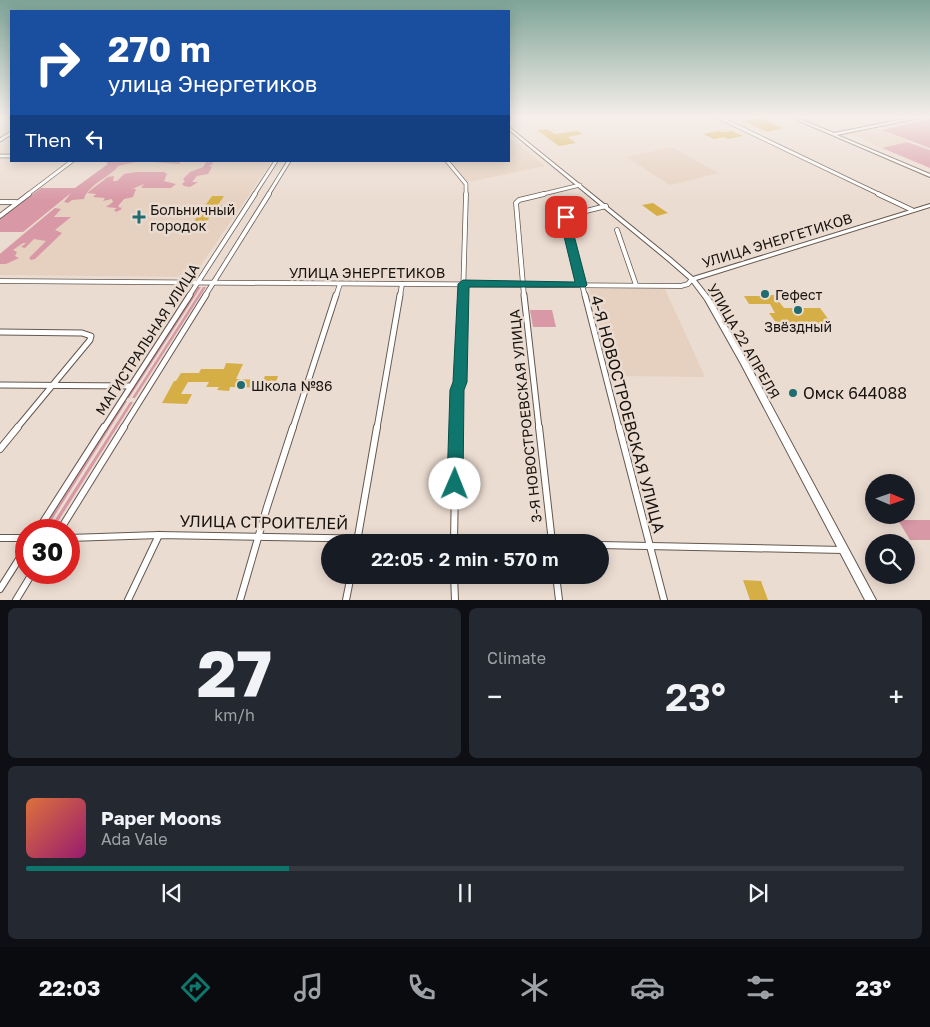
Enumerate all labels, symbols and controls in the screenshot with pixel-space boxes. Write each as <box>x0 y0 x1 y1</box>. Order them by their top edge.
text: 270 m <box>108 28 211 70</box>
icon: right <box>25 30 90 95</box>
text: улица Энергетиков <box>108 70 317 97</box>
icon: left <box>81 125 109 153</box>
text: Then <box>25 128 71 151</box>
pin <box>545 196 587 238</box>
place label: Больничный городок <box>150 201 235 234</box>
icon: arrive <box>552 203 580 231</box>
street label: УЛИЦА ЭНЕРГЕТИКОВ <box>700 209 854 271</box>
marker: Больничный городок <box>132 210 146 224</box>
street label: МАГИСТРАЛЬНАЯ УЛИЦА <box>92 259 203 418</box>
street label: УЛИЦА ЭНЕРГЕТИКОВ <box>289 264 445 281</box>
street label: УЛИЦА 22 АПРЕЛЯ <box>704 280 784 402</box>
place label: Гефест <box>775 286 823 303</box>
marker: Гефест <box>759 288 771 300</box>
street label: 4-Я НОВОСТРОЕВСКАЯ УЛИЦА <box>587 293 669 535</box>
marker: Звёздный <box>792 304 804 316</box>
street label: 3-Я НОВОСТРОЕВСКАЯ УЛИЦА <box>505 308 545 523</box>
place label: Звёздный <box>764 318 832 335</box>
place label: Школа №86 <box>251 377 333 394</box>
marker: Школа №86 <box>235 379 247 391</box>
place label: Омск 644088 <box>803 383 907 403</box>
marker: Омск 644088 <box>787 387 799 399</box>
position arrow <box>428 457 480 509</box>
north arrow <box>865 474 915 524</box>
map controls <box>865 474 915 584</box>
street label: УЛИЦА СТРОИТЕЛЕЙ <box>179 511 349 533</box>
speed limit sign: 30 <box>15 519 80 584</box>
button: search <box>865 534 915 584</box>
text: 22:05 · 2 min · 570 m <box>371 547 559 570</box>
text: 27 <box>197 633 272 711</box>
text: Climate <box>487 648 546 668</box>
text: 23° <box>665 674 726 719</box>
text: − <box>487 680 502 713</box>
text: + <box>889 680 904 713</box>
text: km/h <box>214 705 255 725</box>
text: Paper Moons <box>101 806 221 829</box>
text: Ada Vale <box>101 829 167 849</box>
icon: previous <box>158 879 186 907</box>
icon: pause <box>451 879 479 907</box>
icon: next <box>744 879 772 907</box>
icon: directions <box>178 970 213 1005</box>
icon: music <box>291 970 326 1005</box>
icon: phone <box>404 970 439 1005</box>
icon: climate <box>517 970 552 1005</box>
icon: car <box>630 970 665 1005</box>
icon: filters <box>743 970 778 1005</box>
text: 22:03 <box>39 974 101 1001</box>
text: 23° <box>856 974 891 1001</box>

